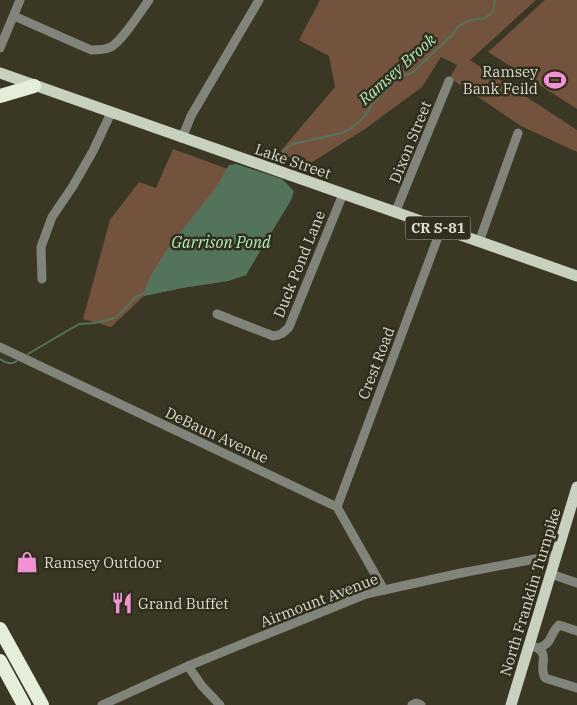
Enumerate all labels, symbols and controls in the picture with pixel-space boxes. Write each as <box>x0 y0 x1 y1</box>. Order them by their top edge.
water label: Ramsey Brook <box>354 29 440 109</box>
place label: Ramsey Bank Feild <box>463 62 538 98</box>
sports icon: Ramsey Bank Feild <box>542 67 568 93</box>
street label: Dixon Street <box>385 98 435 186</box>
street label: Lake Street <box>252 139 334 183</box>
street label: Duck Pond Lane <box>269 207 329 321</box>
road number: CR S-81 <box>406 217 470 240</box>
water label: Garrison Pond <box>171 232 271 252</box>
street label: Crest Road <box>354 324 398 402</box>
street label: DeBaun Avenue <box>162 403 272 467</box>
street label: North Franklin Turnpike <box>495 506 565 678</box>
shop icon: Ramsey Outdoor <box>14 549 40 575</box>
place label: Ramsey Outdoor <box>44 553 162 572</box>
street label: Airmount Avenue <box>257 569 381 631</box>
restaurant icon: Grand Buffet <box>109 590 135 616</box>
place label: Grand Buffet <box>138 594 229 613</box>

